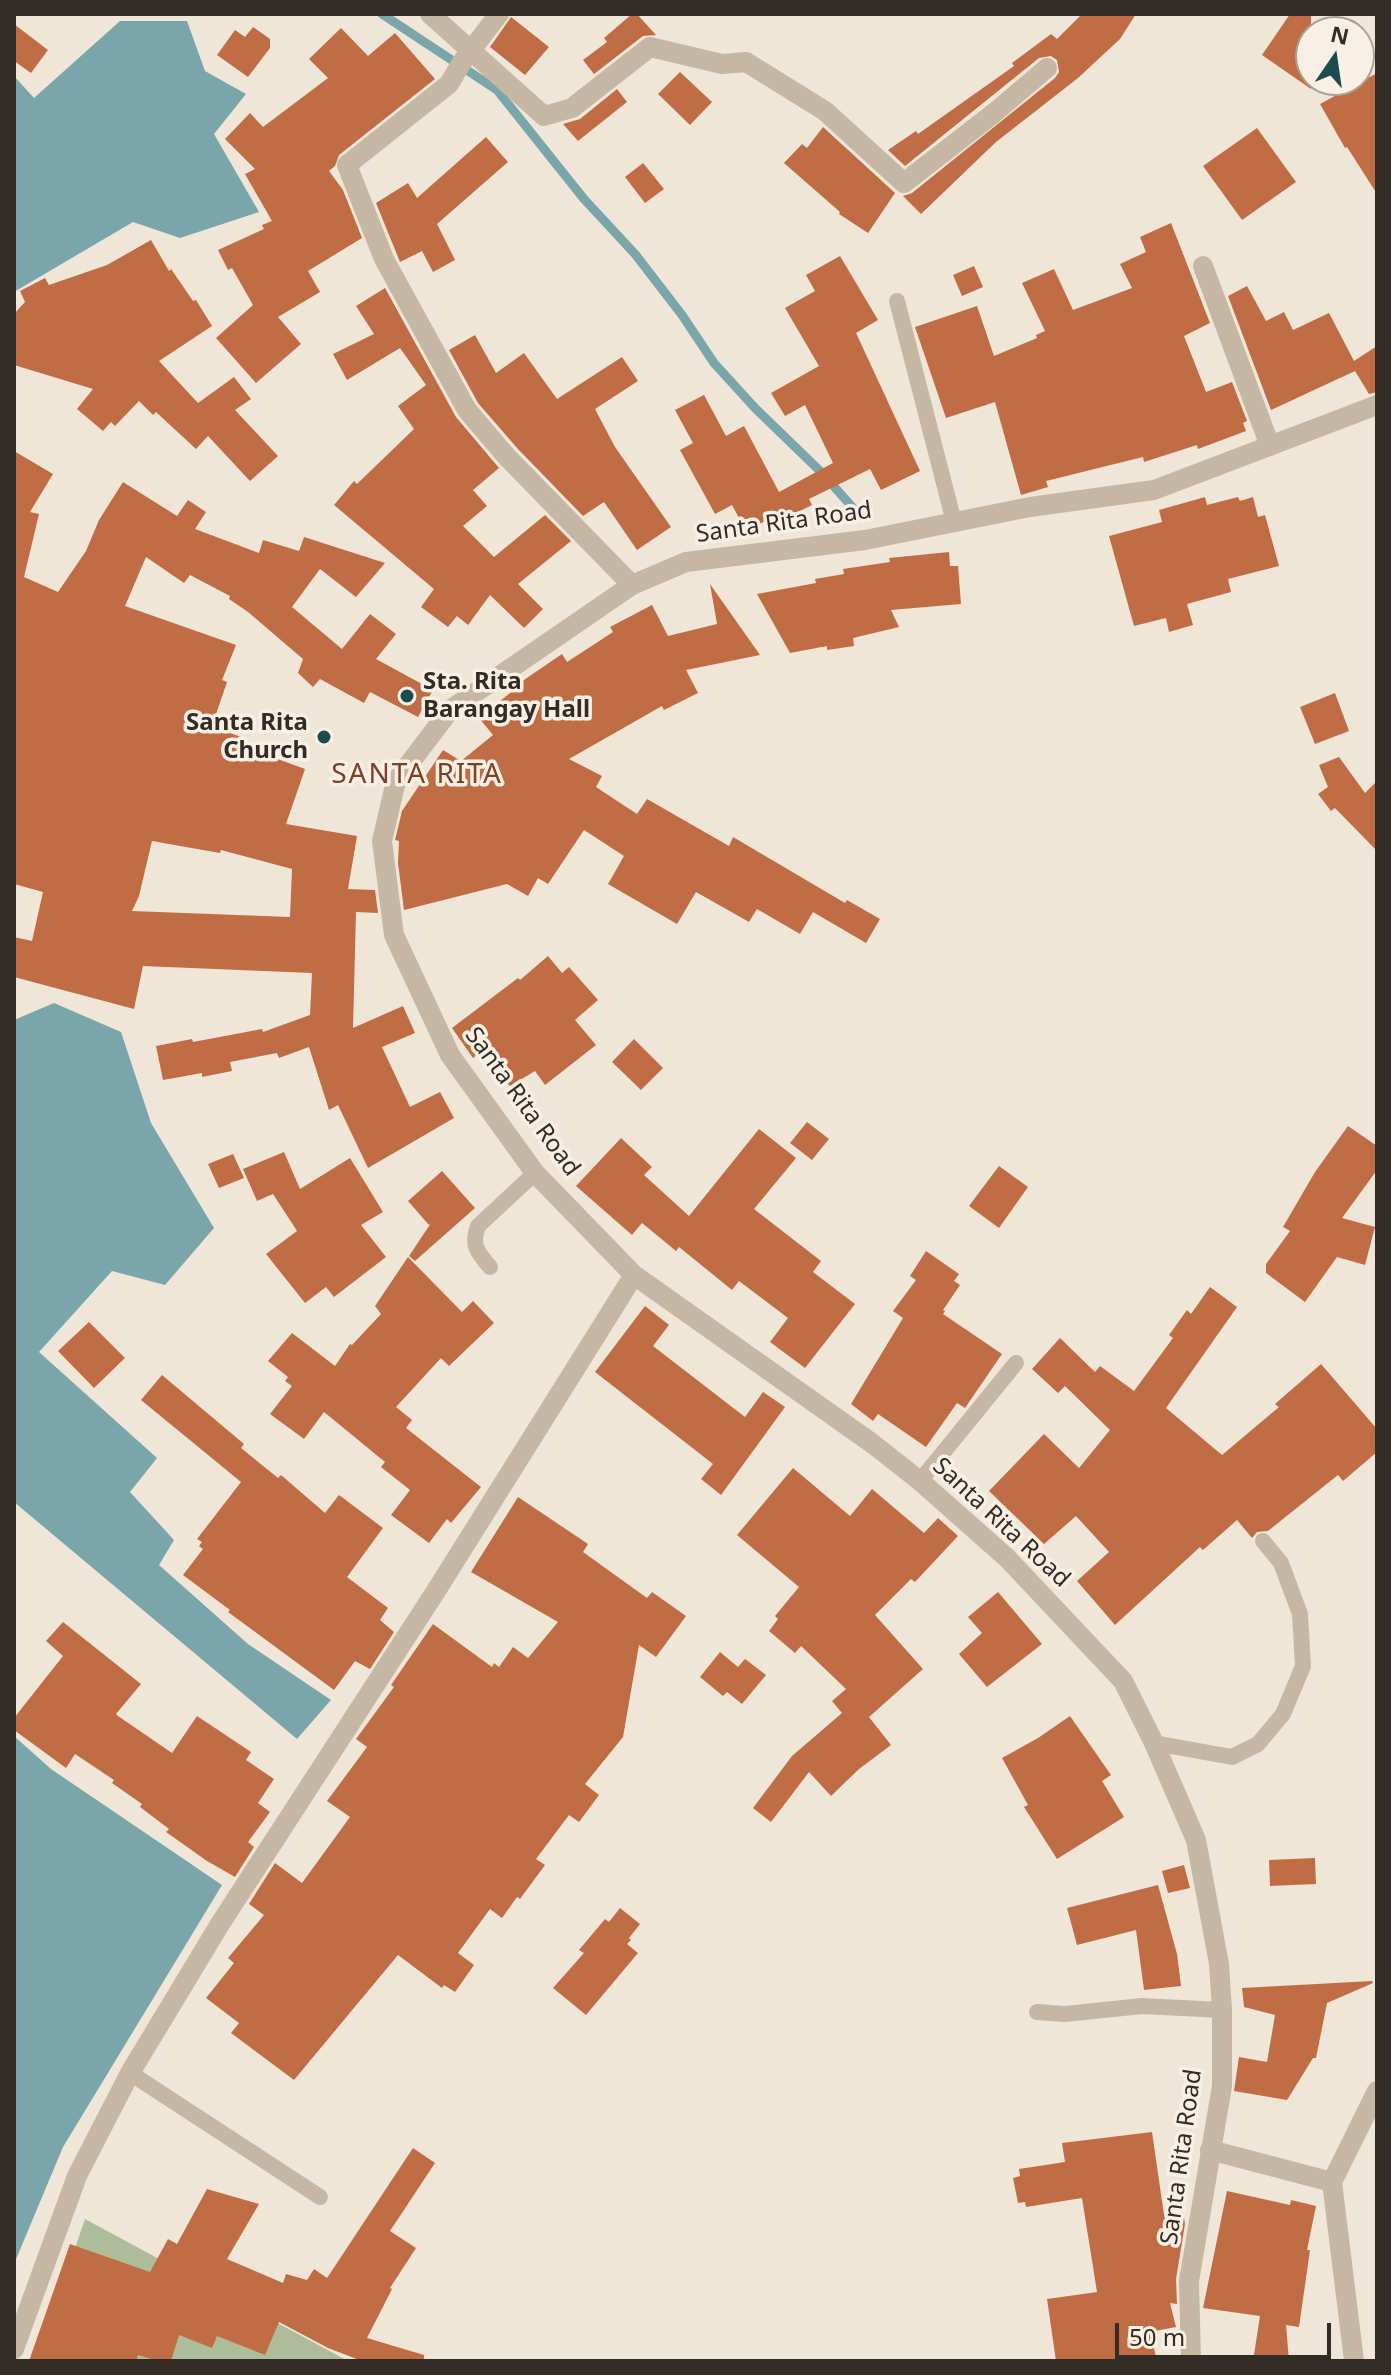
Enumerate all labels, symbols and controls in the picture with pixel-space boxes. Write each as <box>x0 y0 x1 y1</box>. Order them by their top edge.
north arrow <box>1295 16 1375 96</box>
text: N <box>1328 18 1352 51</box>
street label: Santa Rita Road <box>694 496 874 550</box>
place label: Sta. Rita Barangay Hall <box>423 668 590 724</box>
marker: Sta. Rita Barangay Hall <box>398 687 416 705</box>
place label: Santa Rita Church <box>186 709 308 765</box>
marker: Santa Rita Church <box>315 728 333 746</box>
district label: SANTA RITA <box>331 758 503 792</box>
street label: Santa Rita Road <box>458 1022 586 1182</box>
street label: Santa Rita Road <box>926 1452 1076 1594</box>
street label: Santa Rita Road <box>1155 2067 1209 2247</box>
scale bar <box>1119 2307 1335 2357</box>
text: 50 m <box>1129 2320 1185 2353</box>

